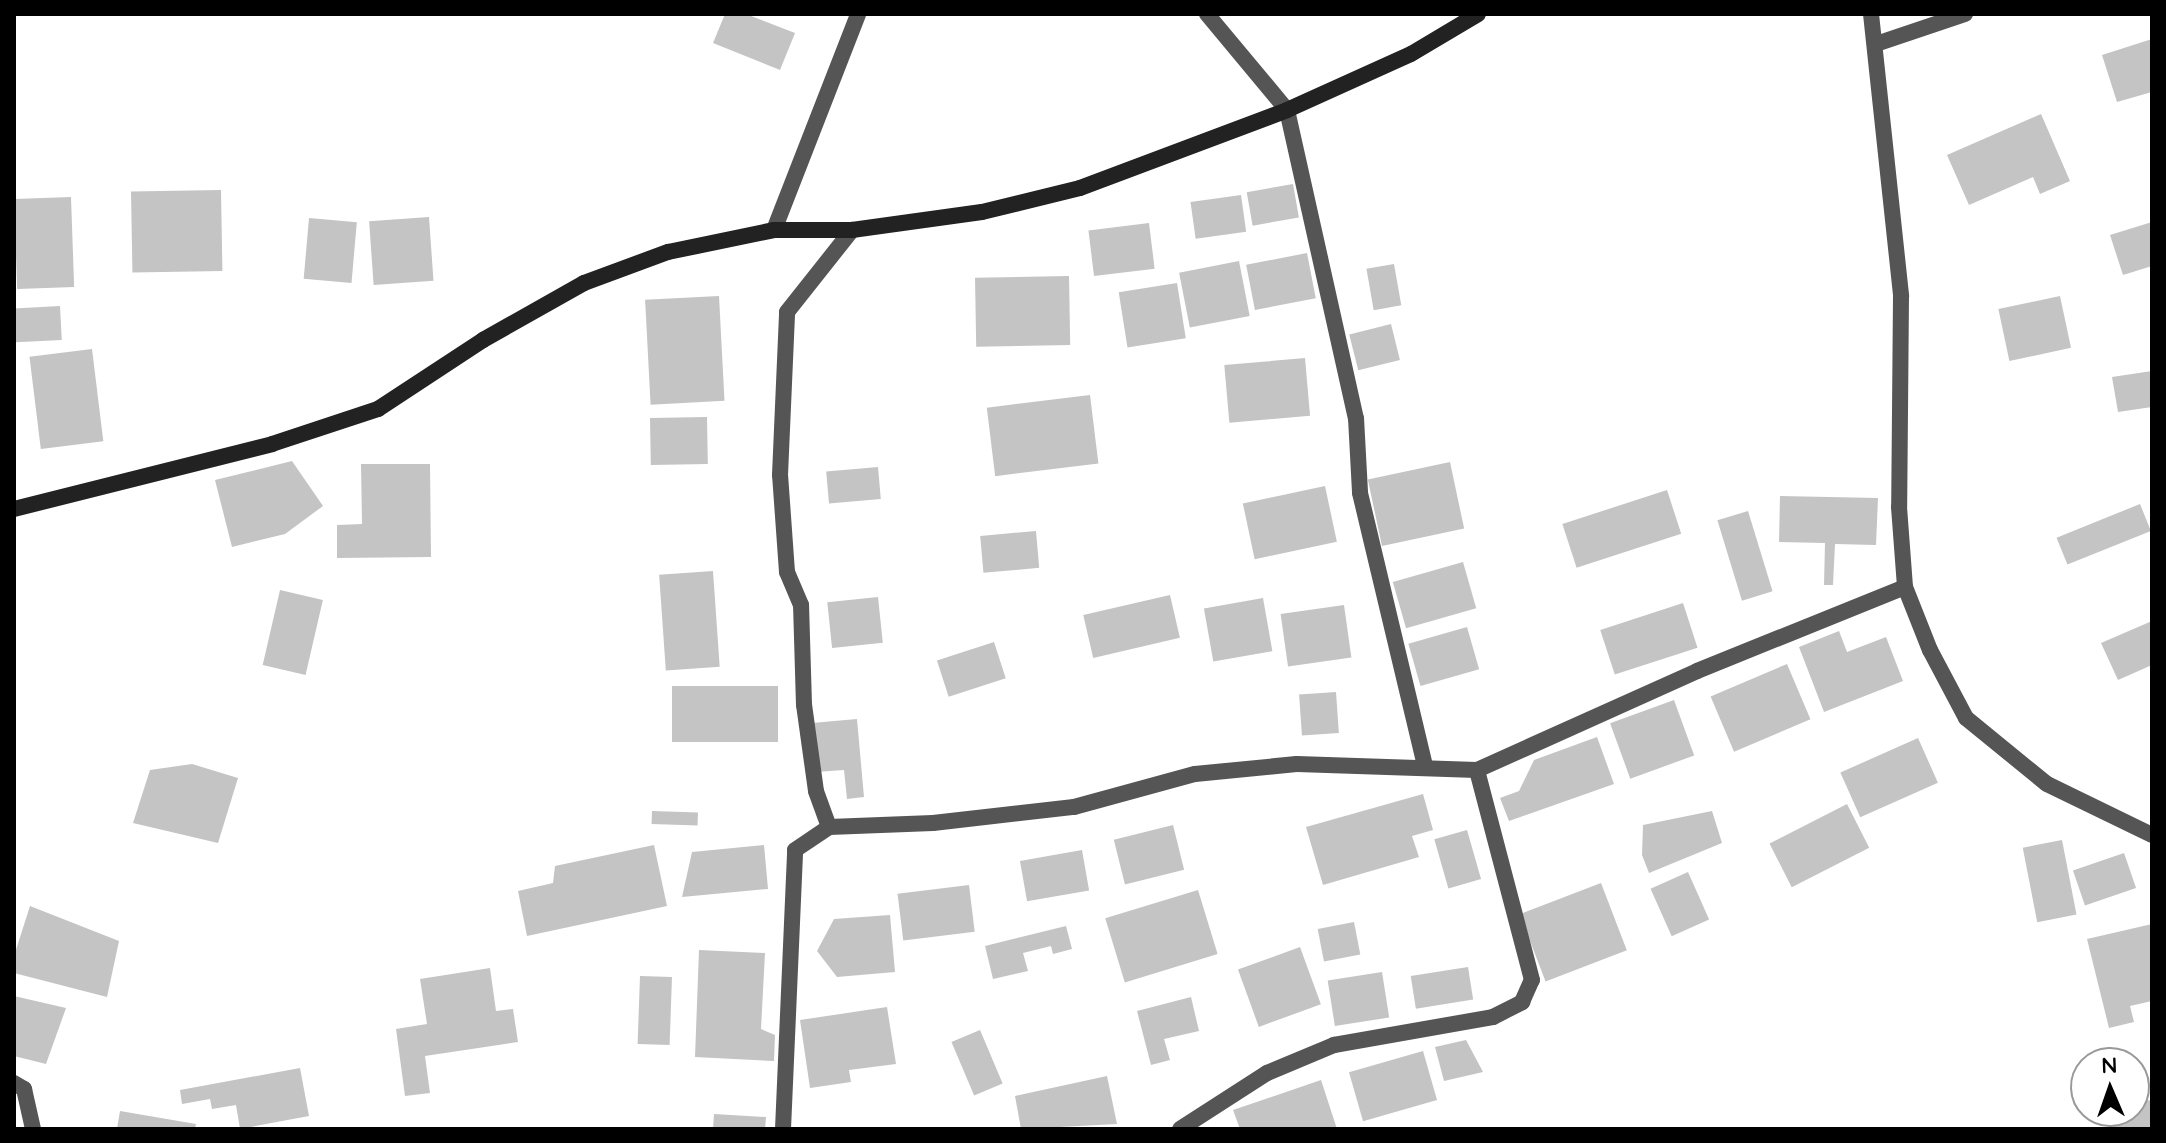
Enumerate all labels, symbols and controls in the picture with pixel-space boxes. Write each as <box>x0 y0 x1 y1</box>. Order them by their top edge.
north arrow <box>2070 1047 2150 1127</box>
text: N <box>2101 1051 2118 1079</box>

